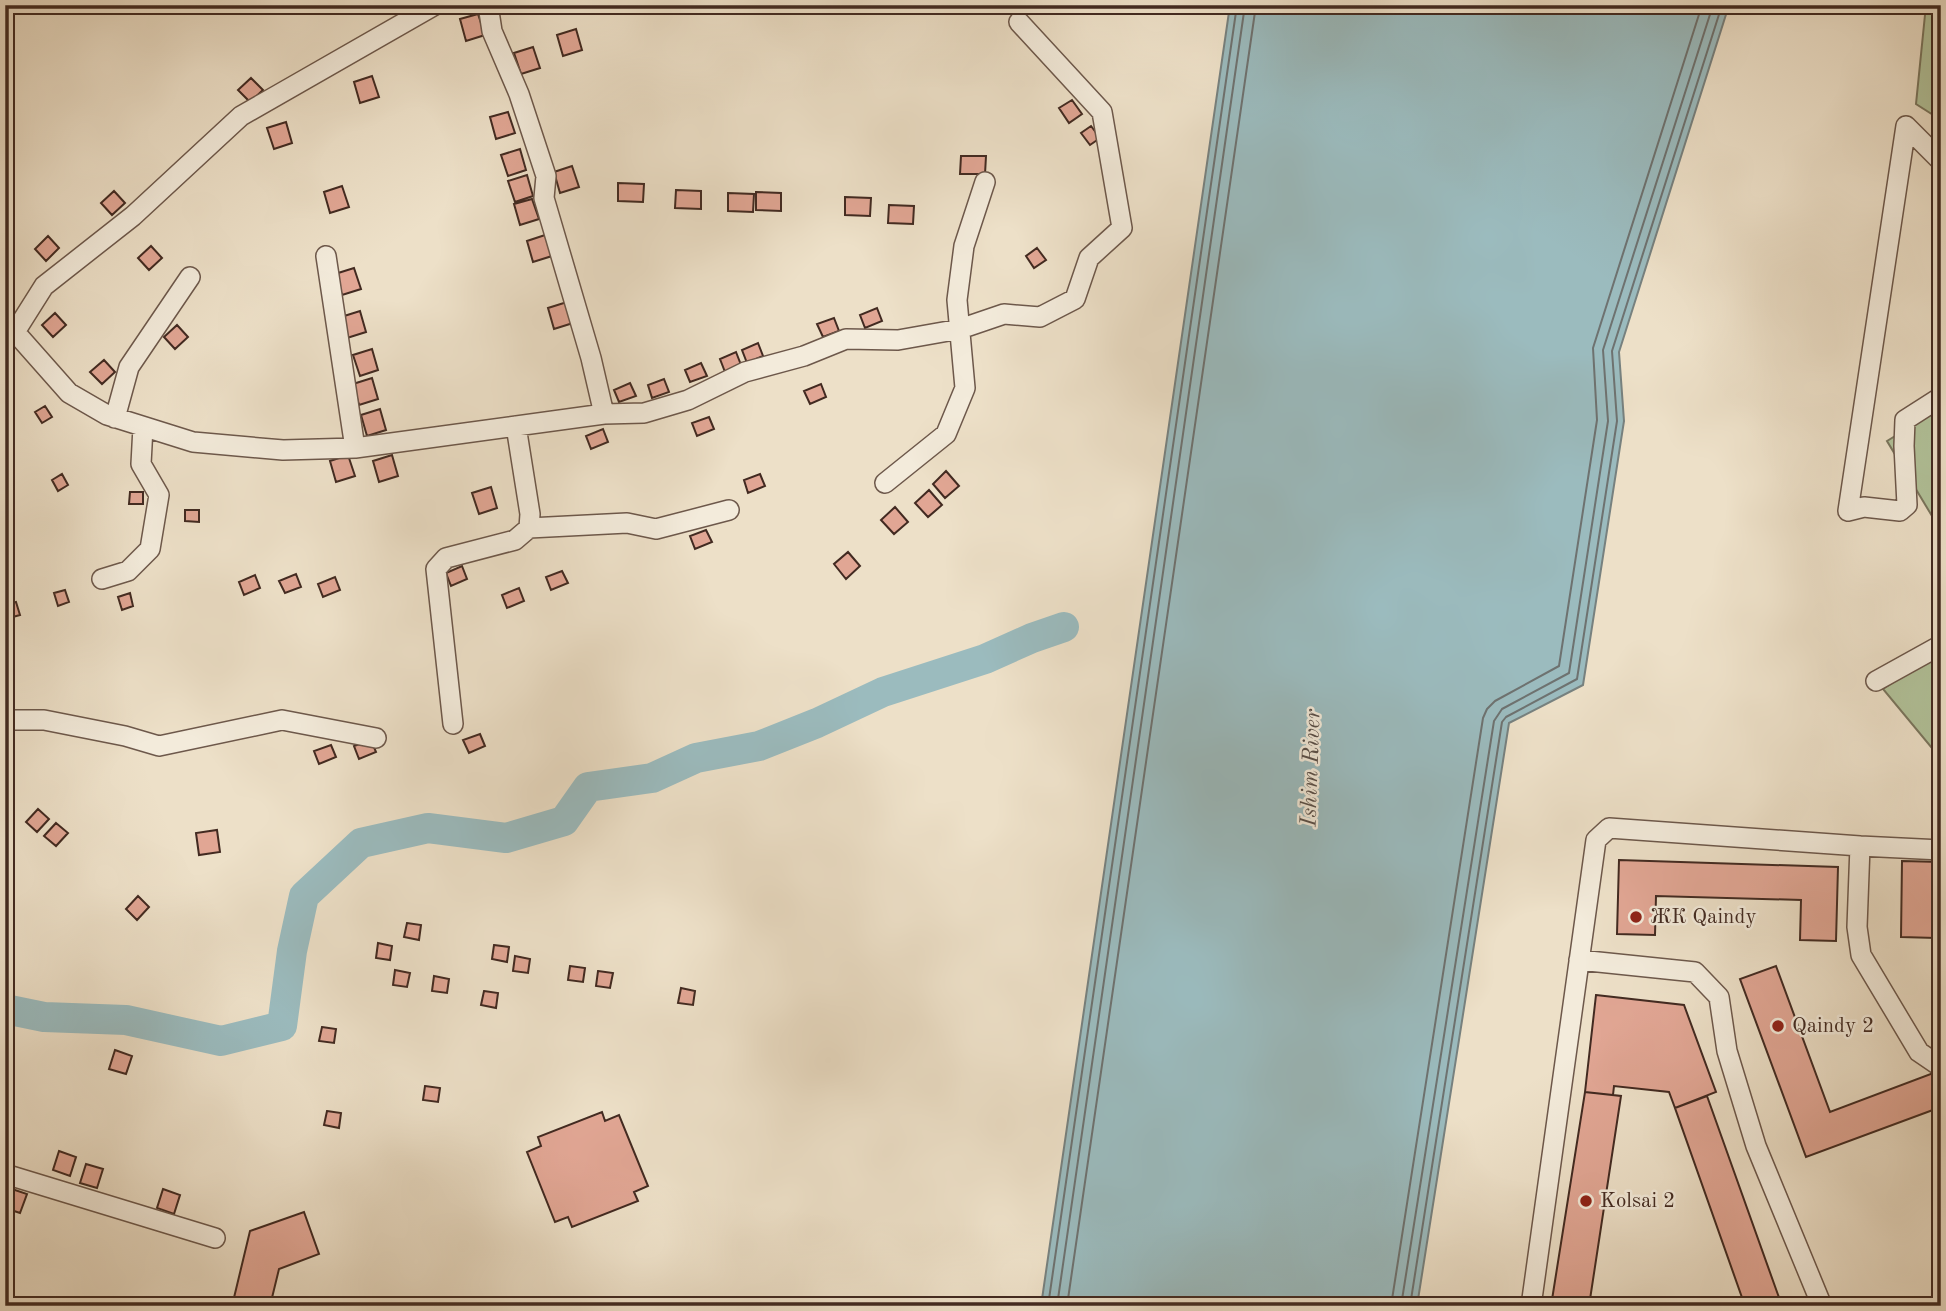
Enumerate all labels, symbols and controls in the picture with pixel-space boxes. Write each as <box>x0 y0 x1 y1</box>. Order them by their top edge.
water label: Ishim River <box>1297 708 1325 828</box>
place label: ЖК Qaindy <box>1650 907 1757 928</box>
marker: ЖК Qaindy <box>1628 909 1644 925</box>
place label: Qaindy 2 <box>1792 1016 1874 1037</box>
marker: Qaindy 2 <box>1770 1018 1786 1034</box>
place label: Kolsai 2 <box>1600 1191 1675 1212</box>
marker: Kolsai 2 <box>1578 1193 1594 1209</box>

